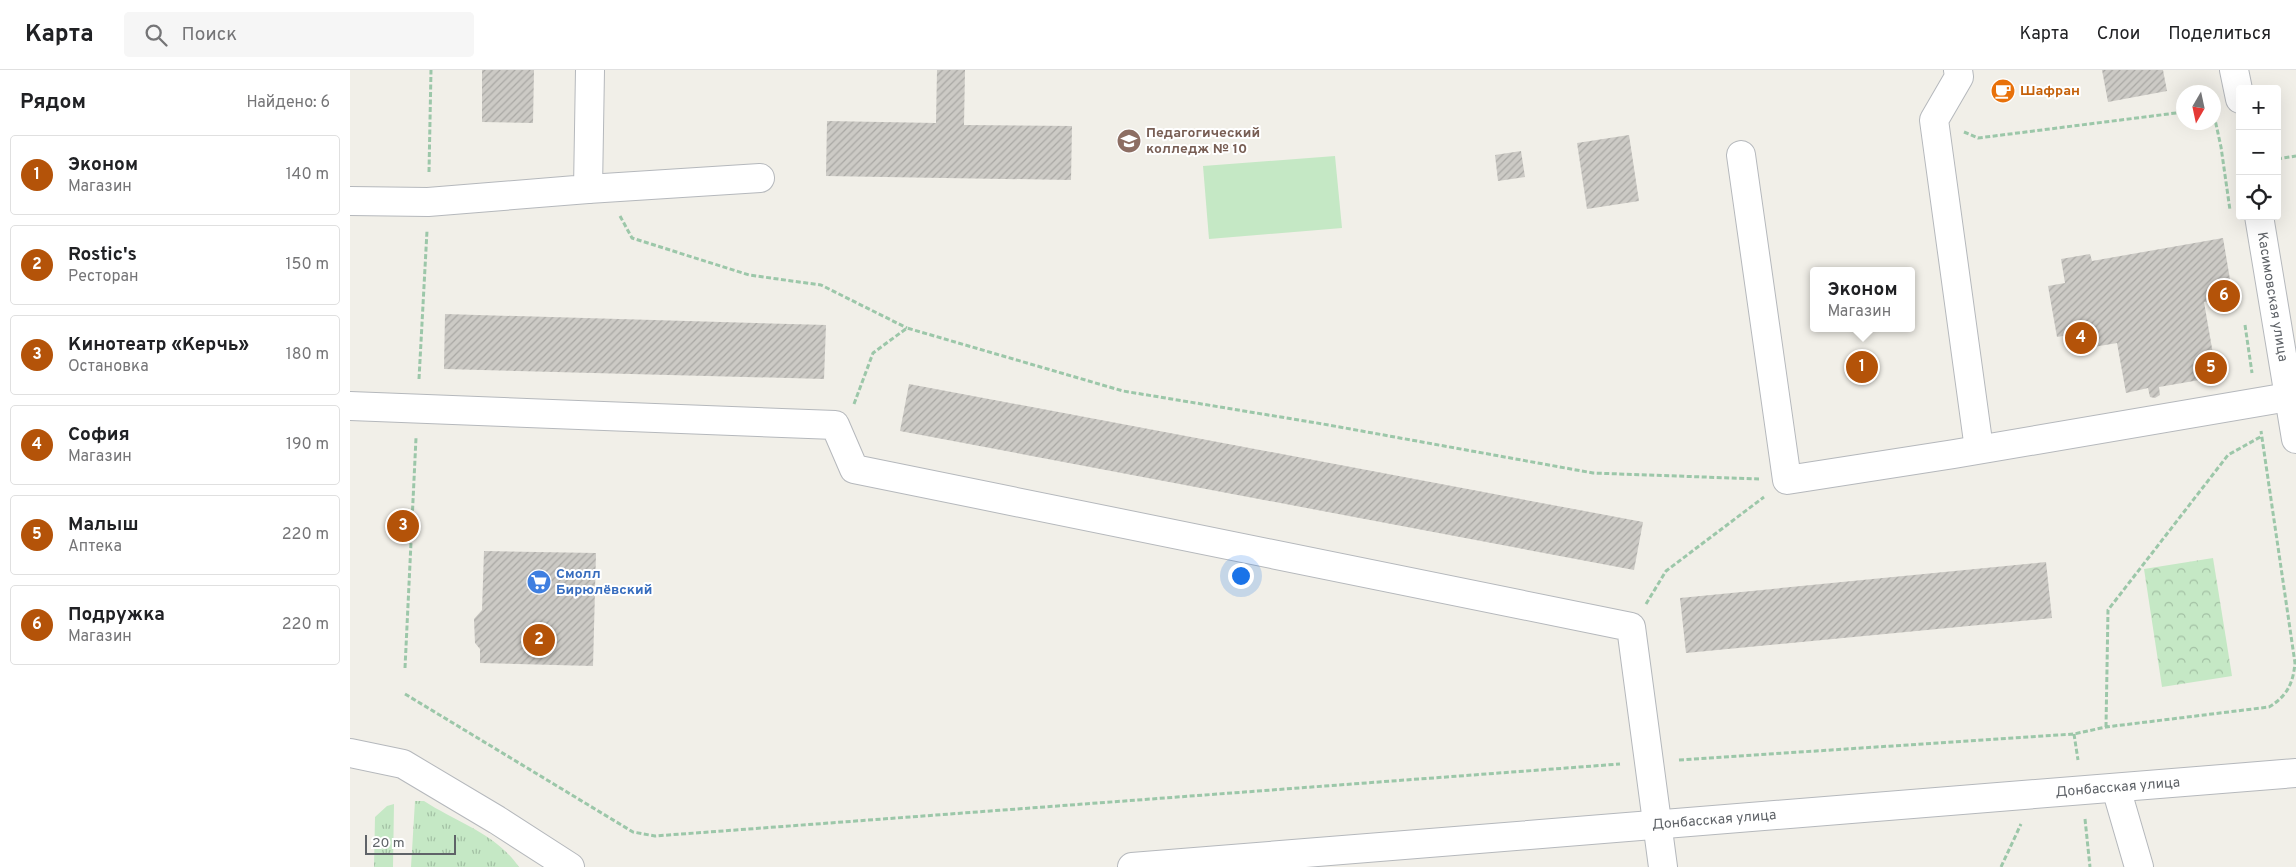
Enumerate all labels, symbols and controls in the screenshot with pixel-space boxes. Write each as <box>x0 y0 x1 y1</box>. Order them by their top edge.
search box <box>124 12 474 57</box>
text: Карта <box>25 20 94 50</box>
icon: search <box>142 21 170 49</box>
text: Поиск <box>182 23 237 47</box>
text: Карта <box>2019 23 2069 46</box>
text: Слои <box>2097 23 2140 46</box>
text: Поделиться <box>2168 23 2271 46</box>
cafe icon: Шафран <box>1990 78 2016 104</box>
place label: Шафран <box>2020 83 2080 100</box>
north arrow <box>2176 85 2221 130</box>
map controls <box>2236 85 2281 220</box>
button: + <box>2236 85 2281 130</box>
text: Рядом <box>20 89 86 116</box>
text: Найдено: 6 <box>247 93 330 113</box>
place label: Педагогический колледж № 10 <box>1146 125 1260 158</box>
school or university icon: Педагогический колледж № 10 <box>1116 128 1142 154</box>
button: − <box>2236 130 2281 175</box>
text: Эконом <box>68 153 138 177</box>
text: 1 <box>34 165 40 185</box>
text: 140 m <box>286 165 329 185</box>
button: locate <box>2236 175 2281 220</box>
text: Магазин <box>68 177 132 197</box>
street label: Касимовская улица <box>2253 231 2292 363</box>
text: Rostic's <box>68 243 137 267</box>
text: 2 <box>32 255 42 275</box>
text: 150 m <box>286 255 329 275</box>
text: Ресторан <box>68 267 139 287</box>
popup <box>1810 267 1915 332</box>
pin: 6 <box>2208 277 2240 315</box>
text: Эконом <box>1827 278 1898 302</box>
text: Магазин <box>1827 302 1891 322</box>
pin: 4 <box>2065 319 2097 357</box>
text: Кинотеатр «Керчь» <box>68 333 249 357</box>
text: 3 <box>32 345 42 365</box>
text: 180 m <box>286 345 329 365</box>
pin: 1 <box>1846 348 1878 386</box>
pin: 5 <box>2195 349 2227 387</box>
text: Остановка <box>68 357 149 377</box>
text: София <box>68 423 130 447</box>
text: 4 <box>32 435 42 455</box>
text: 190 m <box>286 435 329 455</box>
text: Магазин <box>68 447 132 467</box>
pin: 3 <box>387 507 419 545</box>
text: Малыш <box>68 513 139 537</box>
text: 5 <box>32 525 42 545</box>
text: 220 m <box>282 525 329 545</box>
text: Аптека <box>68 537 122 557</box>
your location <box>1228 563 1254 589</box>
place label: Смолл Бирюлёвский <box>556 566 652 599</box>
supermarket icon: Смолл Бирюлёвский <box>526 569 552 595</box>
text: Подружка <box>68 603 165 627</box>
text: 6 <box>32 615 42 635</box>
text: 220 m <box>282 615 329 635</box>
pin: 2 <box>523 621 555 659</box>
text: Магазин <box>68 627 132 647</box>
street label: Донбасская улица <box>2055 774 2181 801</box>
street label: Донбасская улица <box>1651 806 1777 833</box>
scale bar <box>365 832 456 855</box>
text: 20 m <box>372 835 405 852</box>

